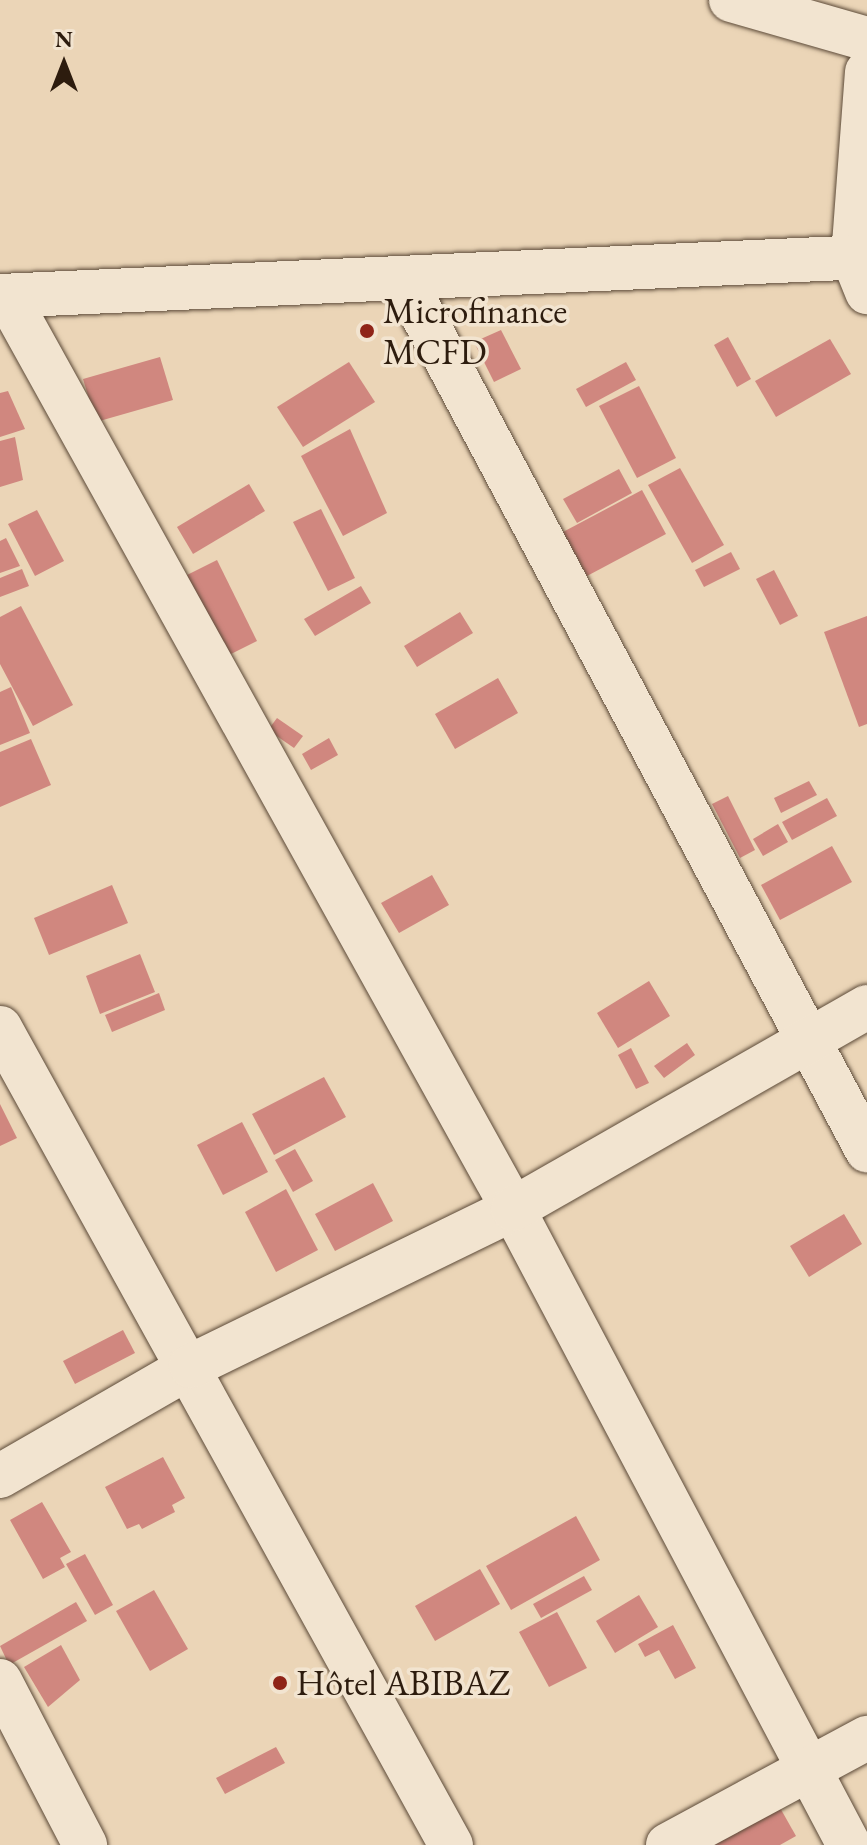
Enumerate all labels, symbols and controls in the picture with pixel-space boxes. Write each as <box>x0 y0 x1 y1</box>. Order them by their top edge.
north arrow <box>24 24 104 104</box>
text: N <box>55 25 73 54</box>
place label: Microfinance MCFD <box>383 288 567 373</box>
marker: Microfinance MCFD <box>358 322 376 340</box>
place label: Hôtel ABIBAZ <box>296 1661 510 1705</box>
marker: Hôtel ABIBAZ <box>271 1674 289 1692</box>

